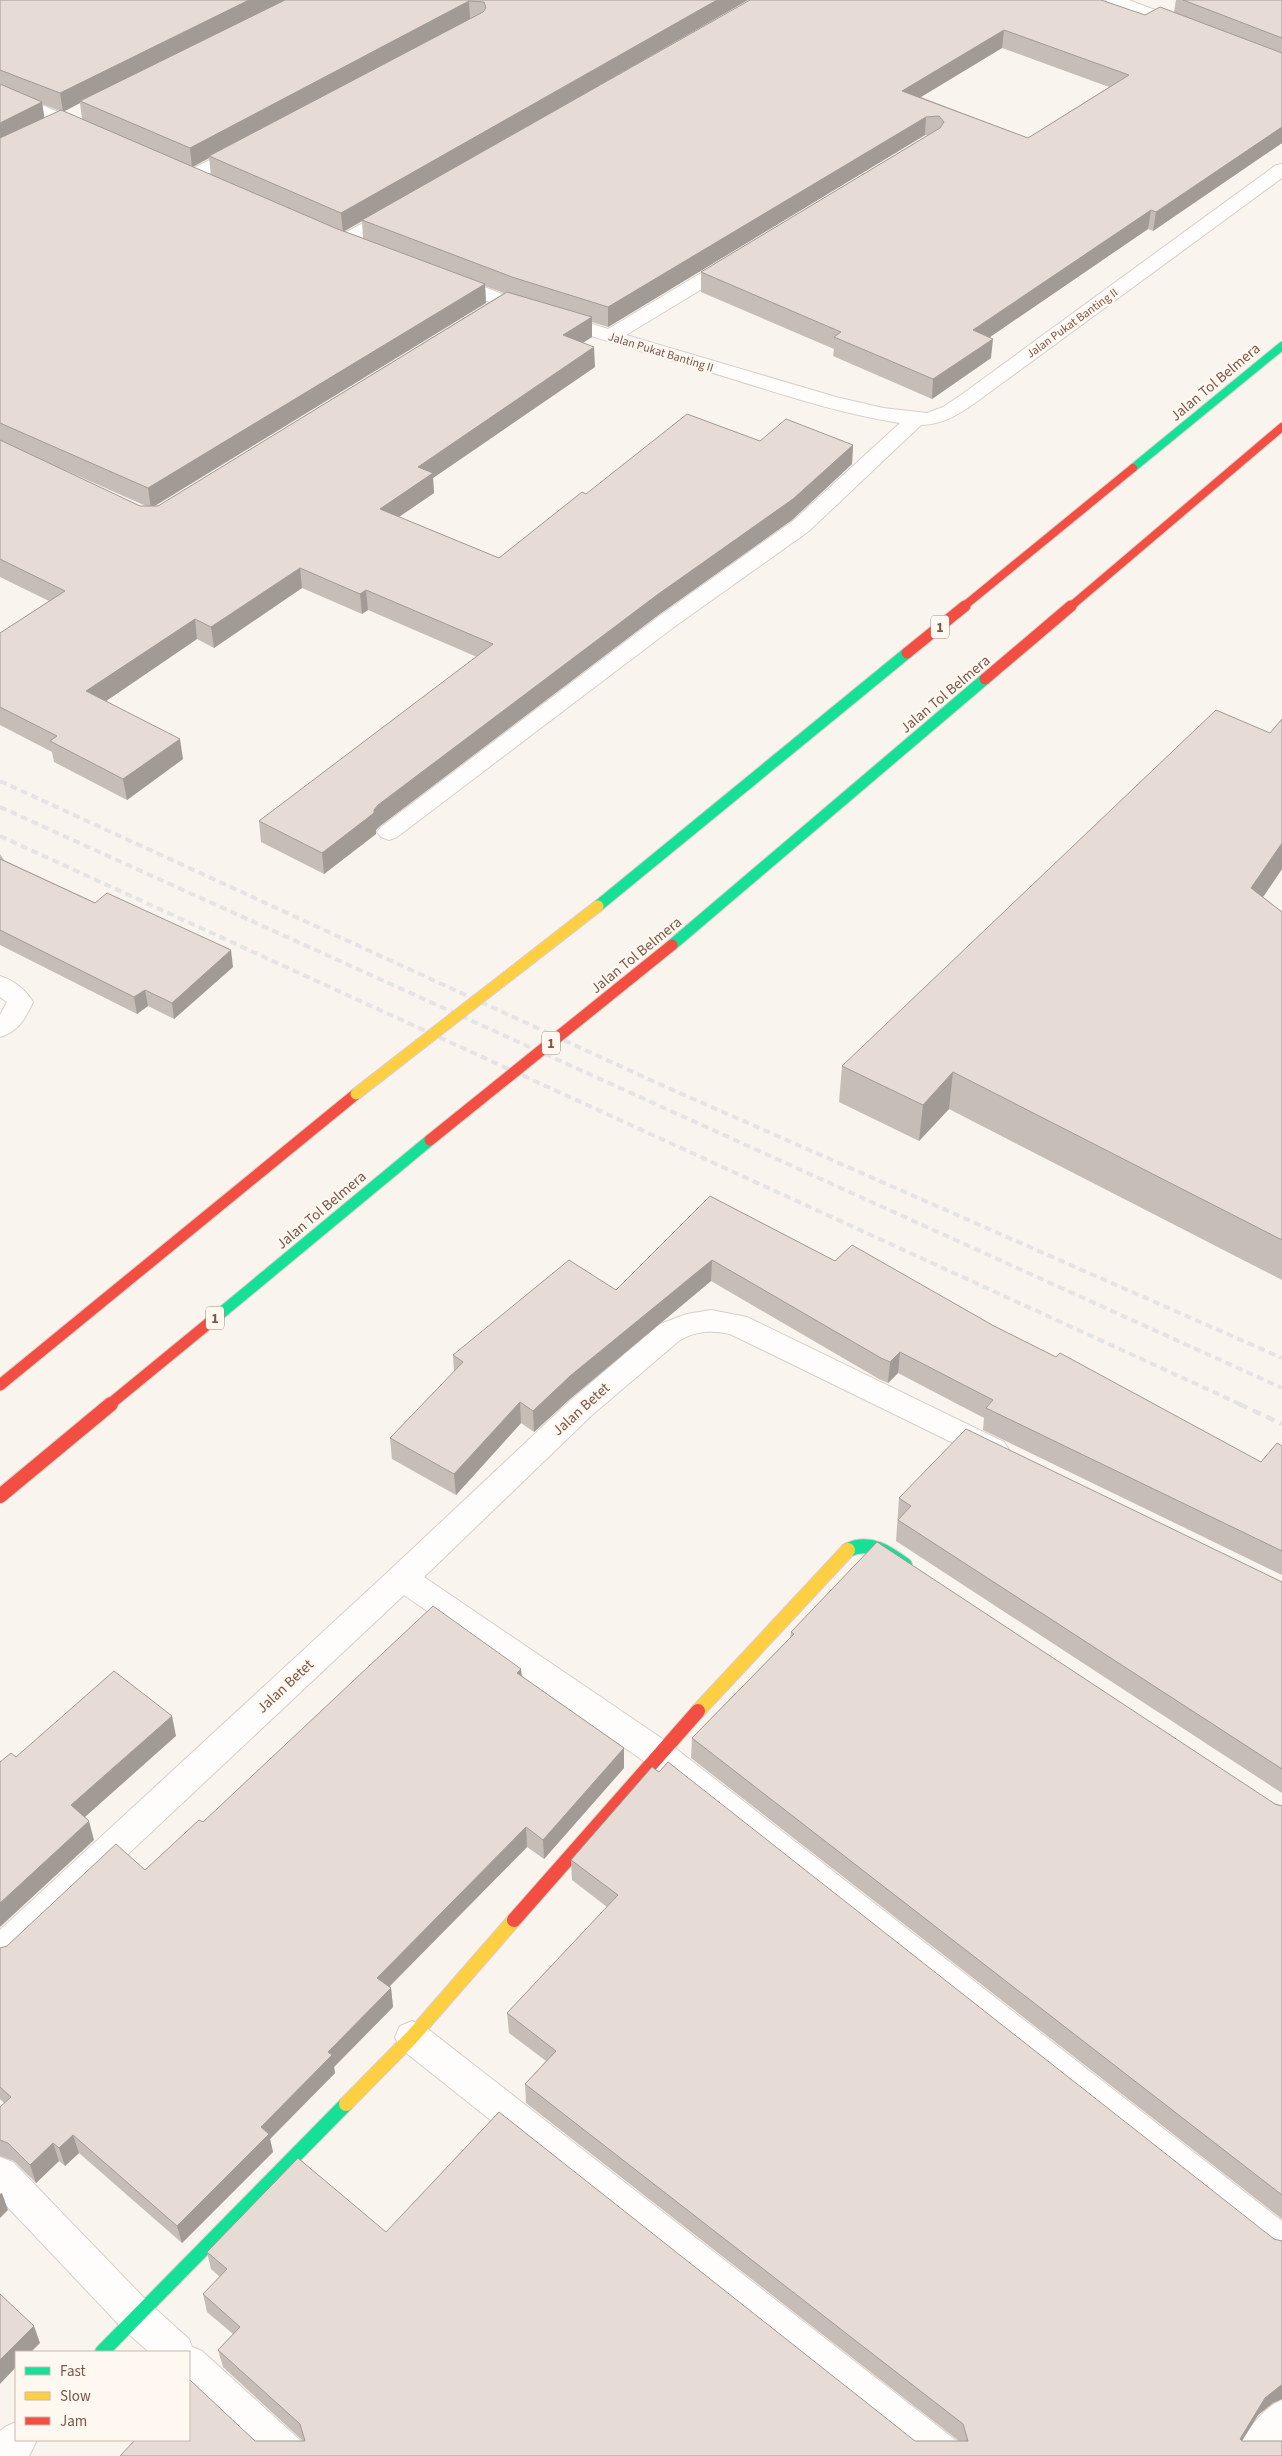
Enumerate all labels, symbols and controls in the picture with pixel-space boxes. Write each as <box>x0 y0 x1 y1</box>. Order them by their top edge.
street label: Jalan Pukat Banting II <box>1023 284 1122 362</box>
street label: Jalan Pukat Banting II <box>606 328 716 377</box>
street label: Jalan Tol Belmera <box>1166 338 1265 426</box>
road number: 1 <box>931 616 949 638</box>
street label: Jalan Tol Belmera <box>896 650 995 738</box>
street label: Jalan Tol Belmera <box>586 912 686 999</box>
road number: 1 <box>542 1032 560 1054</box>
street label: Jalan Tol Belmera <box>272 1166 371 1254</box>
road number: 1 <box>206 1306 224 1330</box>
street label: Jalan Betet <box>548 1378 615 1441</box>
street label: Jalan Betet <box>252 1655 318 1718</box>
legend <box>15 2351 190 2441</box>
text: Fast <box>60 2361 86 2382</box>
text: Slow <box>60 2386 91 2407</box>
text: Jam <box>60 2411 87 2432</box>

